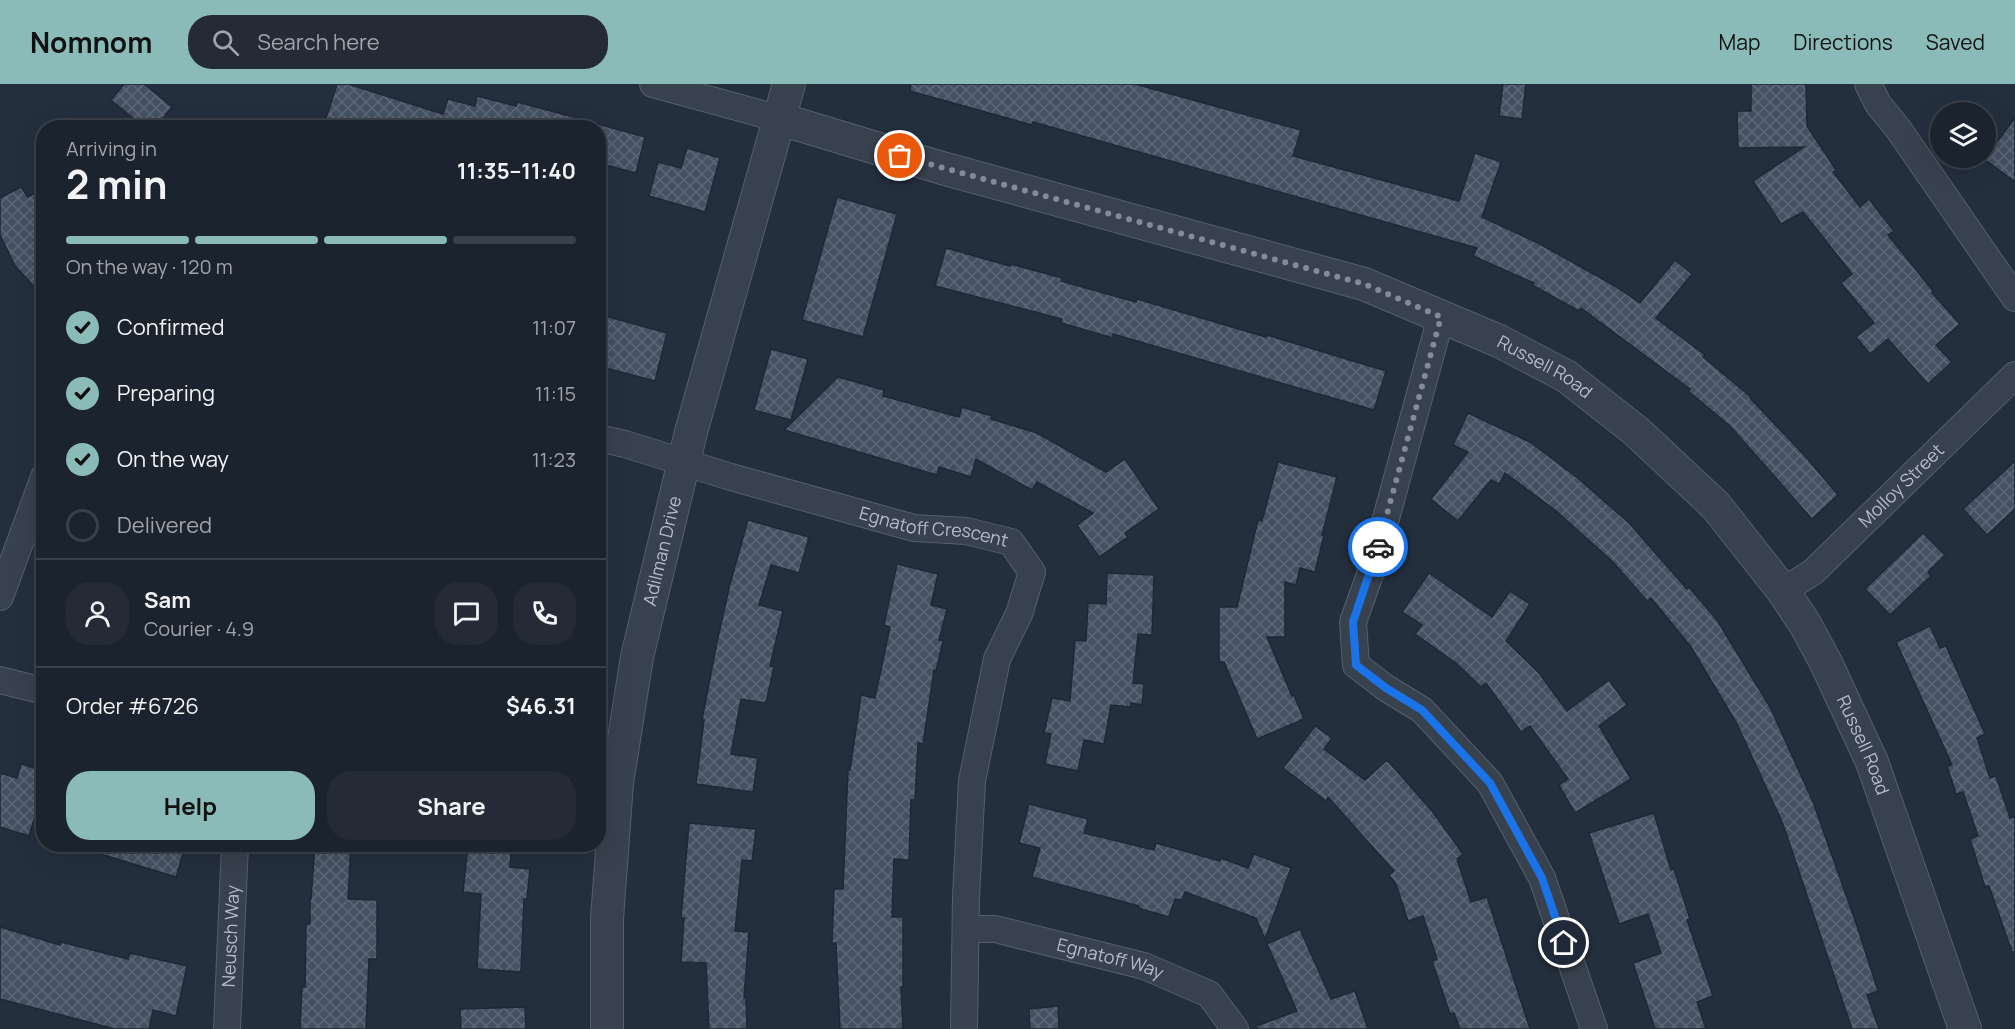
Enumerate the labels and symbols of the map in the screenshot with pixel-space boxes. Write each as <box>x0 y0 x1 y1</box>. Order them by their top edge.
pin <box>874 130 925 181</box>
street label: Russell Road <box>1493 329 1598 403</box>
street label: Molloy Street <box>1853 438 1949 532</box>
street label: Adilman Drive <box>637 493 686 608</box>
street label: Egnatoff Crescent <box>857 500 1011 552</box>
courier <box>1348 517 1408 577</box>
street label: Russell Road <box>1832 691 1895 798</box>
street label: Neusch Way <box>216 884 244 988</box>
pin <box>1538 917 1589 968</box>
street label: Egnatoff Way <box>1055 932 1168 984</box>

